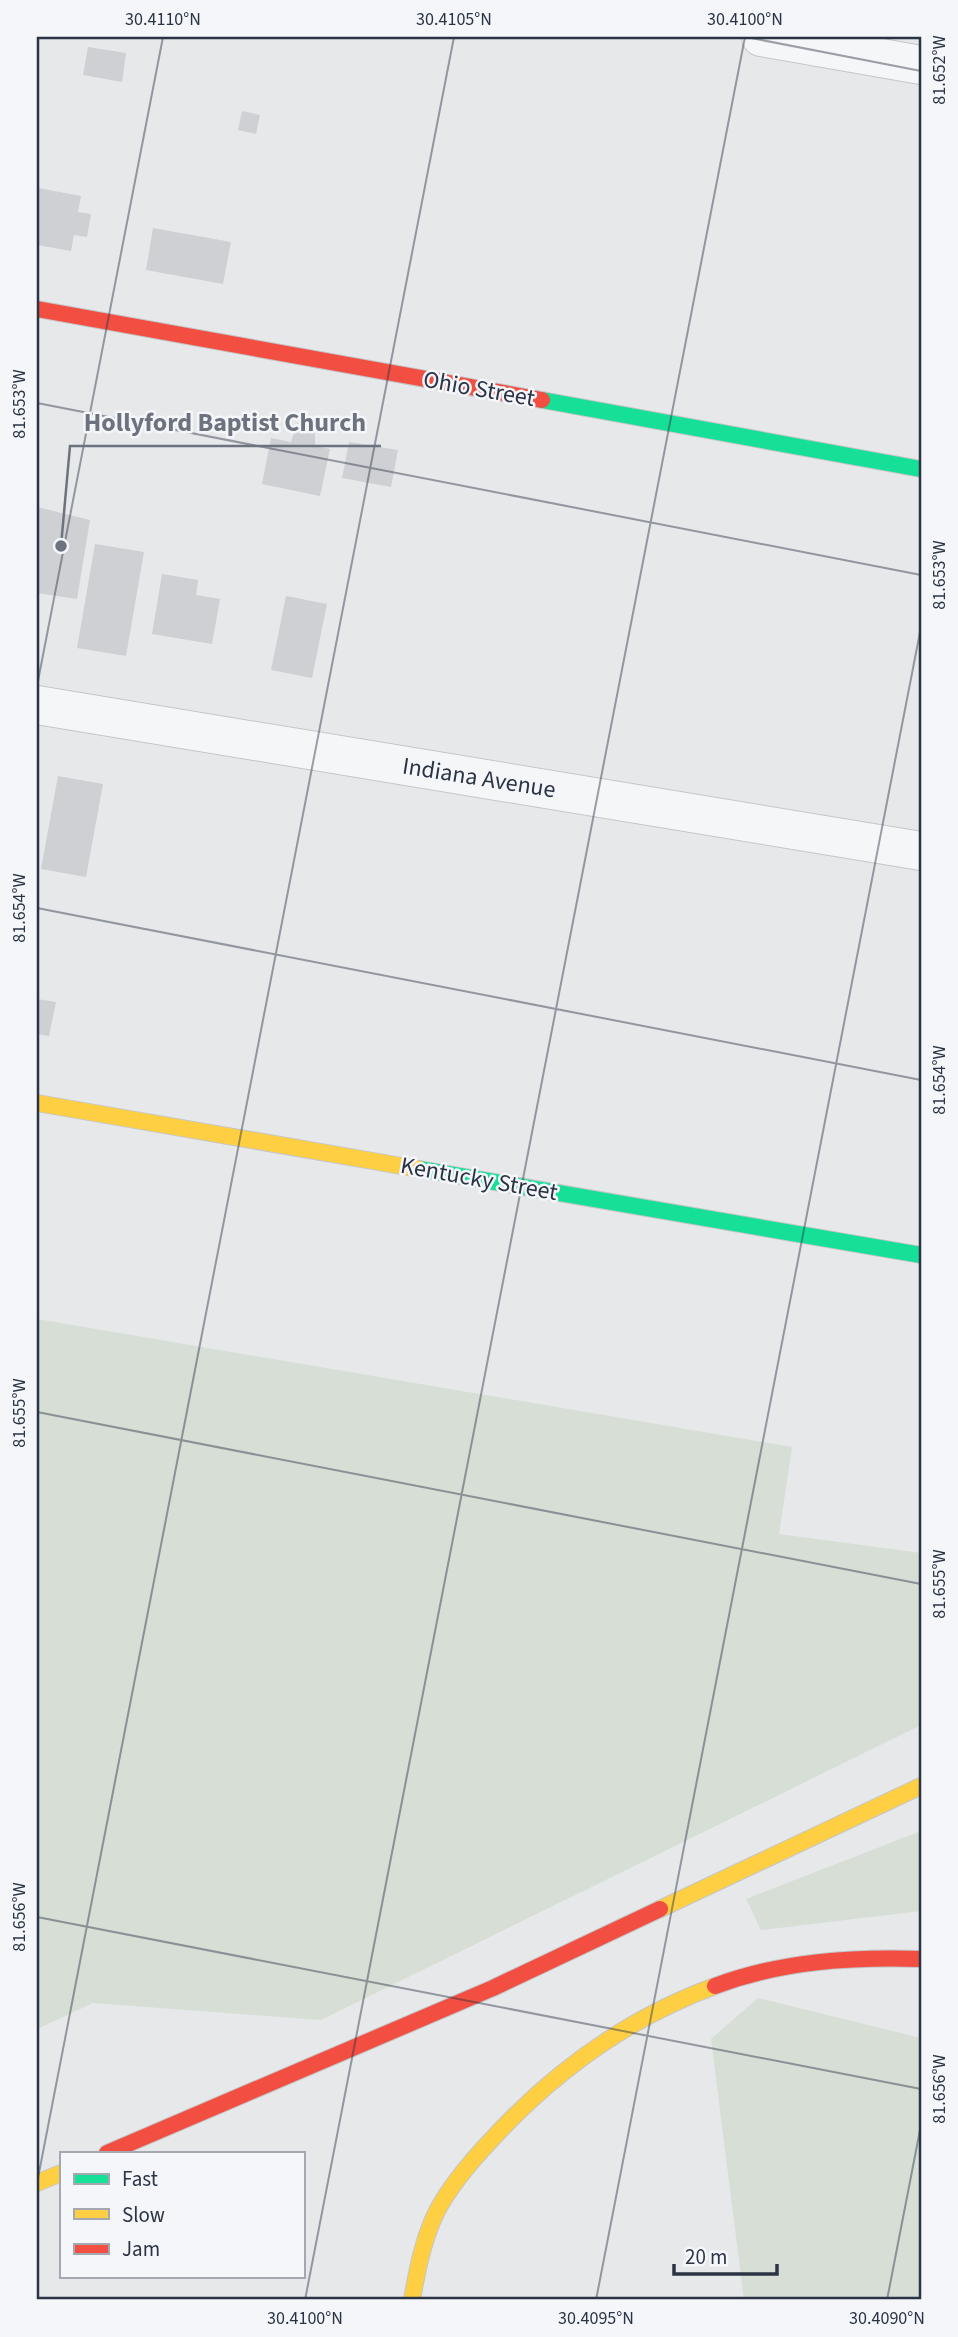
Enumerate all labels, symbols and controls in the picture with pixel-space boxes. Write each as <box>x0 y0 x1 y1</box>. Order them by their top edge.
text: 30.4110°N <box>125 7 201 32</box>
text: 30.4105°N <box>416 7 492 32</box>
text: 30.4100°N <box>707 7 783 32</box>
text: 81.652°W <box>927 35 952 105</box>
street label: Ohio Street <box>420 362 538 416</box>
text: 81.653°W <box>7 369 32 439</box>
callout: Hollyford Baptist Church <box>70 399 381 446</box>
text: Hollyford Baptist Church <box>84 404 366 441</box>
text: 81.653°W <box>927 540 952 610</box>
street label: Indiana Avenue <box>400 749 558 807</box>
text: 81.654°W <box>7 873 32 943</box>
text: 81.654°W <box>927 1045 952 1115</box>
street label: Kentucky Street <box>398 1148 560 1210</box>
text: 81.655°W <box>7 1378 32 1448</box>
text: 81.655°W <box>927 1549 952 1619</box>
text: 81.656°W <box>7 1882 32 1952</box>
text: 81.656°W <box>927 2054 952 2124</box>
legend <box>60 2152 304 2278</box>
text: Fast <box>122 2164 158 2194</box>
text: Slow <box>122 2200 165 2230</box>
scale bar <box>674 2232 778 2276</box>
text: Jam <box>122 2234 160 2264</box>
text: 20 m <box>685 2242 727 2272</box>
text: 30.4100°N <box>267 2306 343 2331</box>
text: 30.4095°N <box>558 2306 634 2331</box>
text: 30.4090°N <box>849 2306 925 2331</box>

